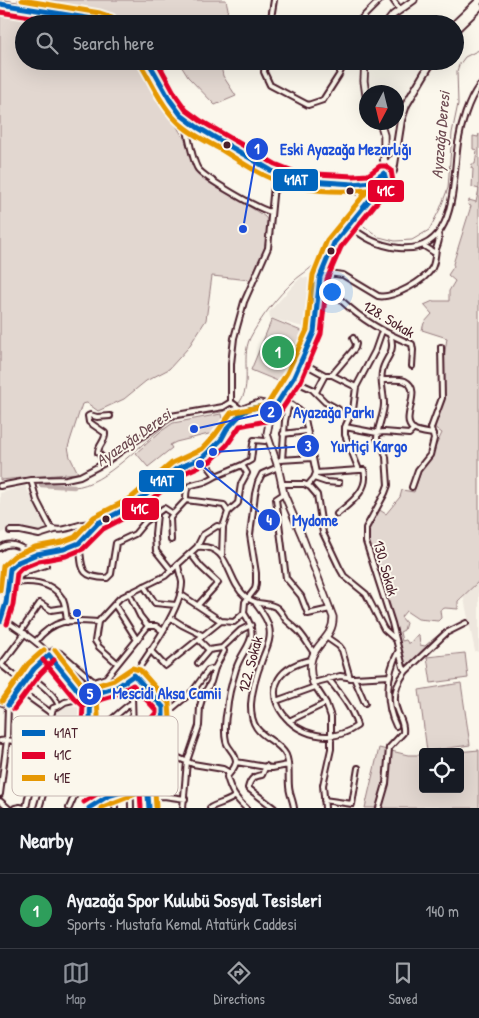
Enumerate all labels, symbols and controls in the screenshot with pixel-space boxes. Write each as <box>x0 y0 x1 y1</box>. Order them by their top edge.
search box <box>15 15 464 70</box>
icon: search <box>33 29 61 57</box>
text: Search here <box>73 30 154 56</box>
north arrow <box>359 85 404 130</box>
water label: Ayazağa Deresi <box>425 89 455 179</box>
callout: Eski Ayazağa Mezarlığı <box>245 133 422 164</box>
text: 1 <box>254 138 260 159</box>
text: Eski Ayazağa Mezarlığı <box>280 138 412 161</box>
unlabelled marker <box>222 140 232 150</box>
line badge: 41AT <box>272 168 319 192</box>
text: 41AT <box>284 170 308 189</box>
line badge: 41C <box>367 179 405 203</box>
text: 41C <box>377 181 395 200</box>
unlabelled marker <box>345 186 355 196</box>
unlabelled marker <box>326 246 336 256</box>
your location <box>319 279 345 305</box>
street label: 128. Sokak <box>359 295 419 343</box>
pin: 1 <box>262 333 294 371</box>
callout: Ayazağa Parkı <box>258 396 385 427</box>
text: 2 <box>267 401 275 422</box>
text: Ayazağa Parkı <box>293 401 375 424</box>
water label: Ayazağa Deresi <box>91 402 176 471</box>
callout: Yurtiçi Kargo <box>295 431 417 462</box>
text: 3 <box>305 435 312 456</box>
text: Yurtiçi Kargo <box>331 435 408 458</box>
line badge: 41AT <box>138 469 185 493</box>
text: 41AT <box>150 471 174 490</box>
line badge: 41C <box>121 497 160 521</box>
text: 41C <box>131 499 149 518</box>
callout: Mydome <box>257 504 348 535</box>
text: 4 <box>266 509 272 530</box>
text: Mydome <box>292 509 339 532</box>
unlabelled marker <box>101 514 111 524</box>
street label: 130. Sokak <box>368 538 404 598</box>
street label: 122. Sokak <box>232 634 268 694</box>
callout: Mescidi Aksa Camii <box>77 678 231 709</box>
text: Mescidi Aksa Camii <box>113 682 222 704</box>
text: 5 <box>87 683 94 704</box>
legend <box>12 716 178 796</box>
text: 41AT <box>54 723 78 742</box>
text: 41C <box>54 745 72 764</box>
map controls <box>419 748 464 793</box>
button: locate <box>419 748 464 793</box>
text: 41E <box>54 768 71 787</box>
text: Nearby <box>20 826 73 855</box>
text: Ayazağa Spor Kulubü Sosyal Tesisleri <box>67 887 322 913</box>
text: 1 <box>33 900 39 922</box>
text: 140 m <box>425 900 459 922</box>
text: Sports · Mustafa Kemal Atatürk Caddesi <box>67 913 297 935</box>
tab: Map <box>62 959 90 1008</box>
tab: Directions <box>213 959 265 1008</box>
tab: Saved <box>389 959 417 1008</box>

